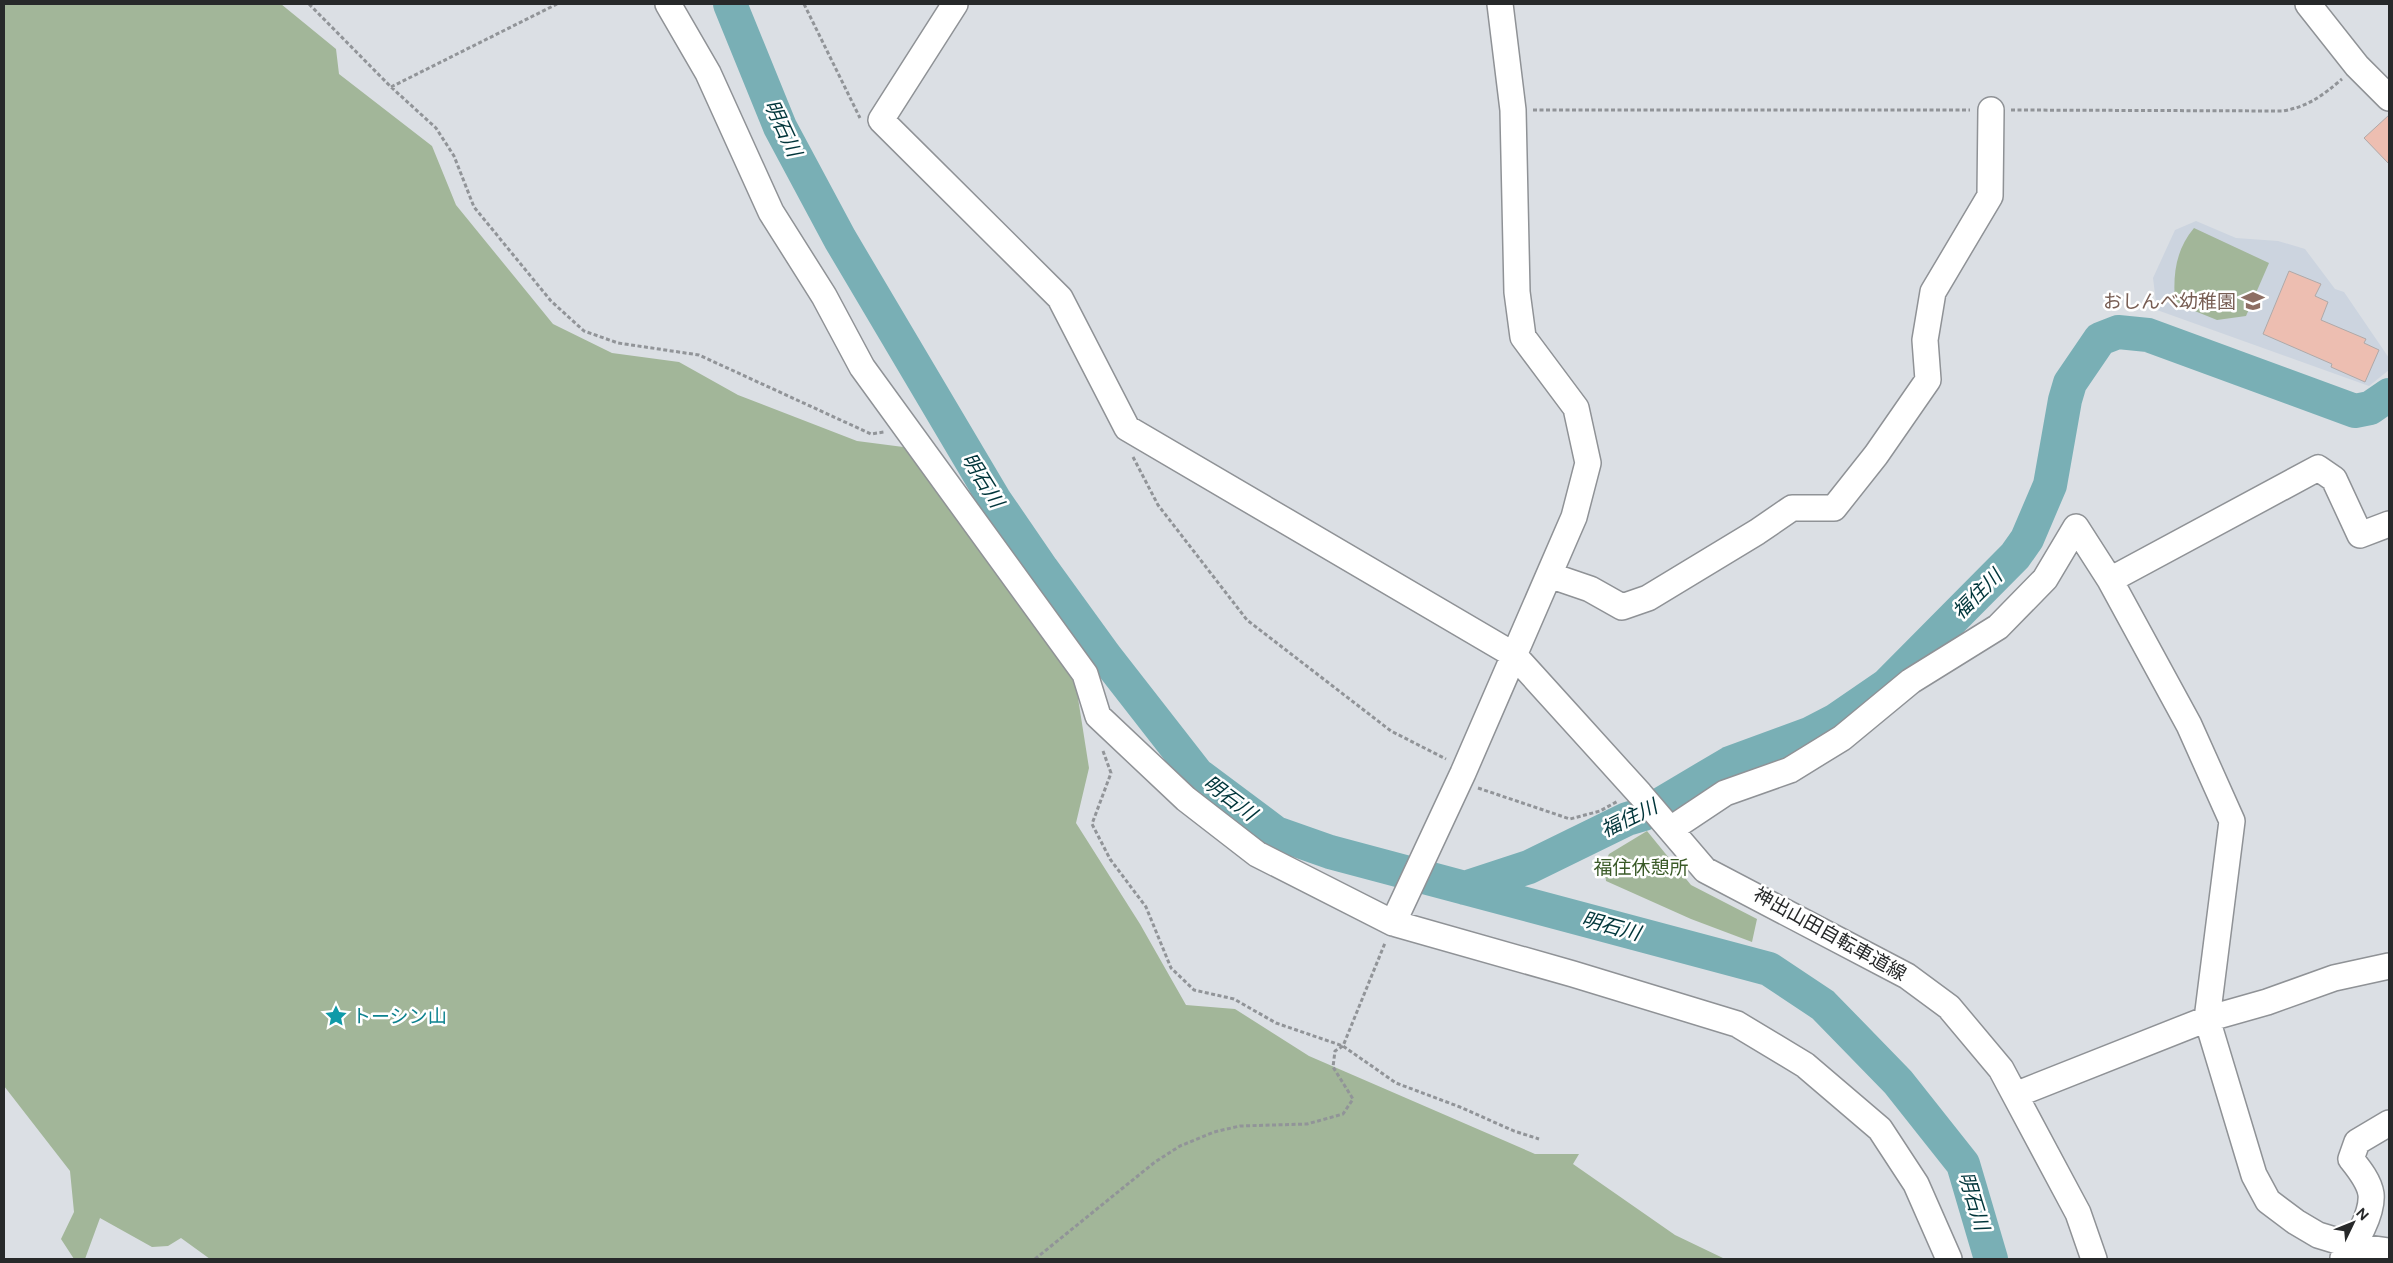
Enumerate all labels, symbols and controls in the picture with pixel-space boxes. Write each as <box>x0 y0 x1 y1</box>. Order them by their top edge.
water label: 明石川 <box>759 96 807 162</box>
school or university icon: おしんべ幼稚園 <box>2240 288 2266 314</box>
place label: おしんべ幼稚園 <box>2103 290 2236 313</box>
water label: 明石川 <box>957 448 1010 513</box>
water label: 福住川 <box>1947 563 2008 624</box>
water label: 明石川 <box>1199 770 1263 827</box>
water label: 福住川 <box>1597 793 1663 842</box>
park label: 福住休憩所 <box>1593 856 1689 879</box>
street label: 神出山田自転車道線 <box>1750 882 1910 986</box>
water label: 明石川 <box>1579 907 1645 946</box>
place icon: トーシン山 <box>323 1003 349 1029</box>
place label: トーシン山 <box>352 1005 447 1028</box>
water label: 明石川 <box>1954 1169 1995 1235</box>
north arrow <box>2328 1198 2378 1248</box>
text: N <box>2352 1205 2372 1224</box>

